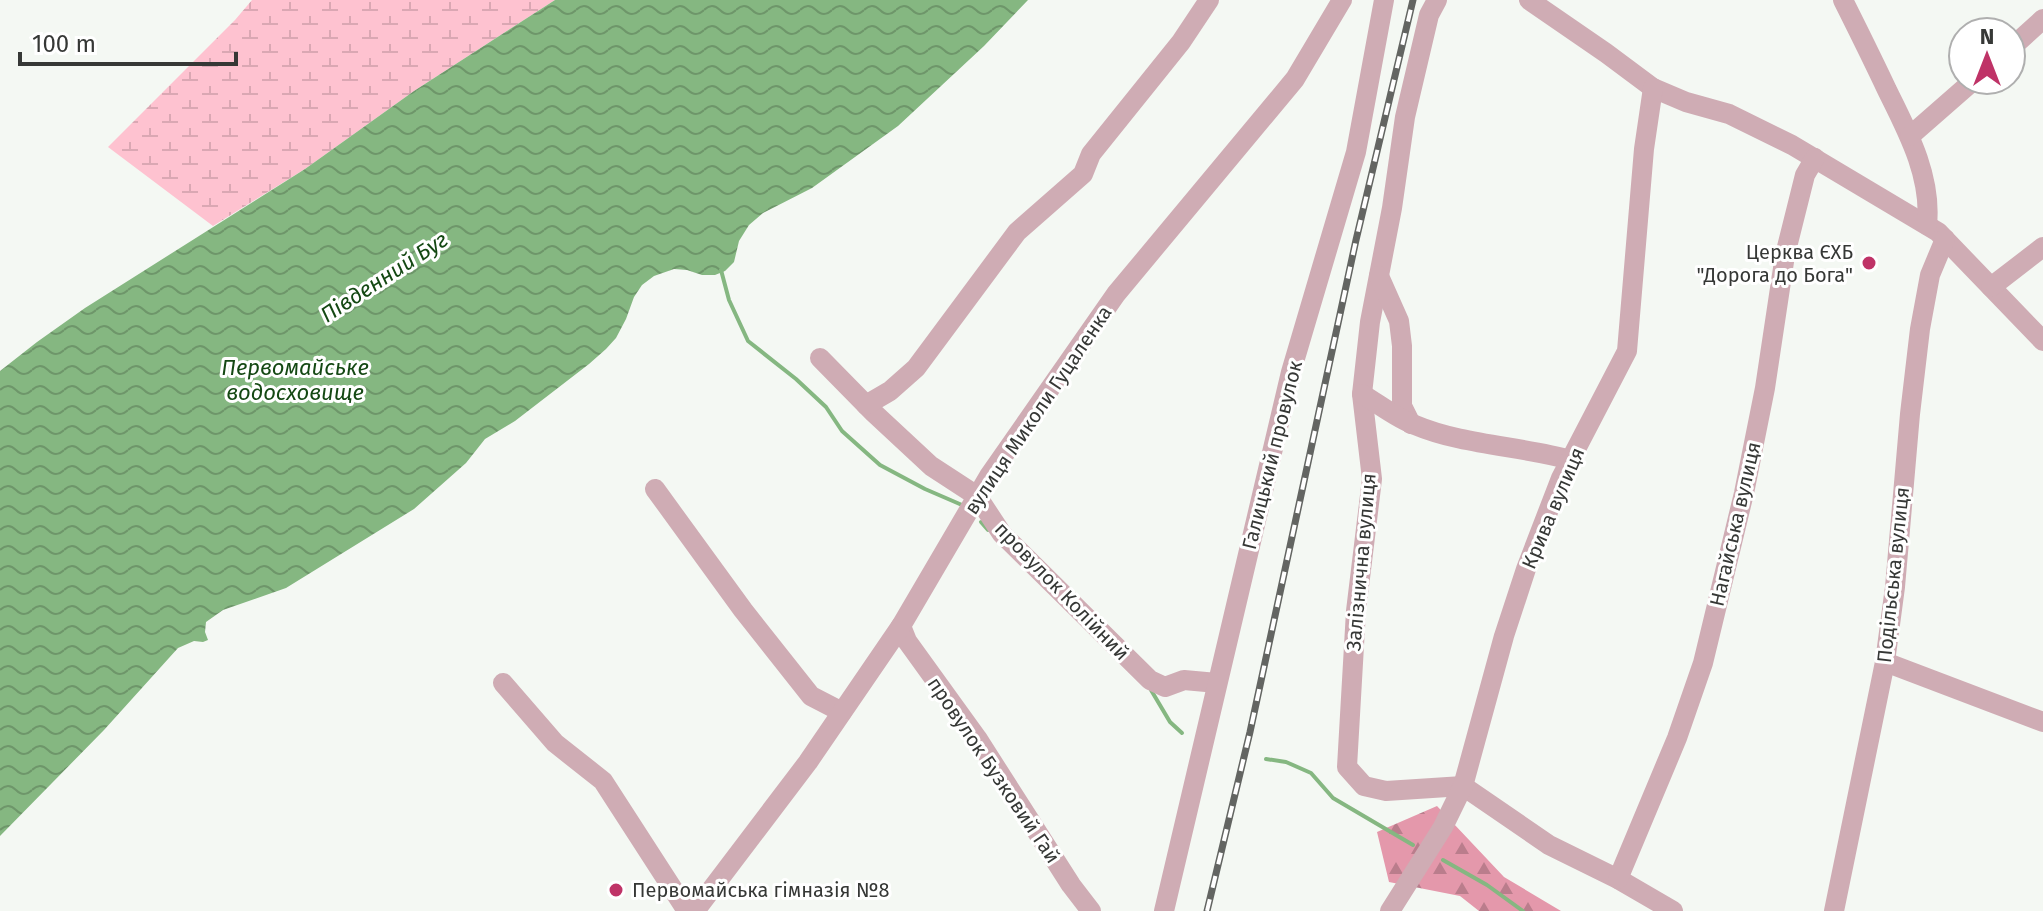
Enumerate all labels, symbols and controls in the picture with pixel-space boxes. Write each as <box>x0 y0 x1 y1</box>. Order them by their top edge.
scale bar <box>20 16 236 66</box>
north arrow <box>1947 16 2027 96</box>
text: N <box>1980 23 1994 50</box>
text: 100 m <box>32 30 96 58</box>
water label: Південний Буг <box>315 226 453 328</box>
place label: Церква ЄХБ "Дорога до Бога" <box>1697 240 1853 287</box>
marker: Церква ЄХБ "Дорога до Бога" <box>1860 254 1878 272</box>
street label: вулиця Миколи Гуцаленка <box>959 301 1117 519</box>
water label: Первомайське водосховище <box>221 354 369 406</box>
street label: Галицький провулок <box>1237 357 1307 552</box>
street label: Нагайська вулиця <box>1704 439 1766 609</box>
street label: Крива вулиця <box>1517 444 1589 572</box>
street label: Залізнична вулиця <box>1341 472 1381 652</box>
street label: Подільська вулиця <box>1872 486 1914 664</box>
street label: провулок Колійний <box>990 517 1134 665</box>
street label: провулок Бузковий Гай <box>923 672 1065 868</box>
place label: Первомайська гімназія №8 <box>632 878 889 902</box>
marker: Первомайська гімназія №8 <box>607 881 625 899</box>

